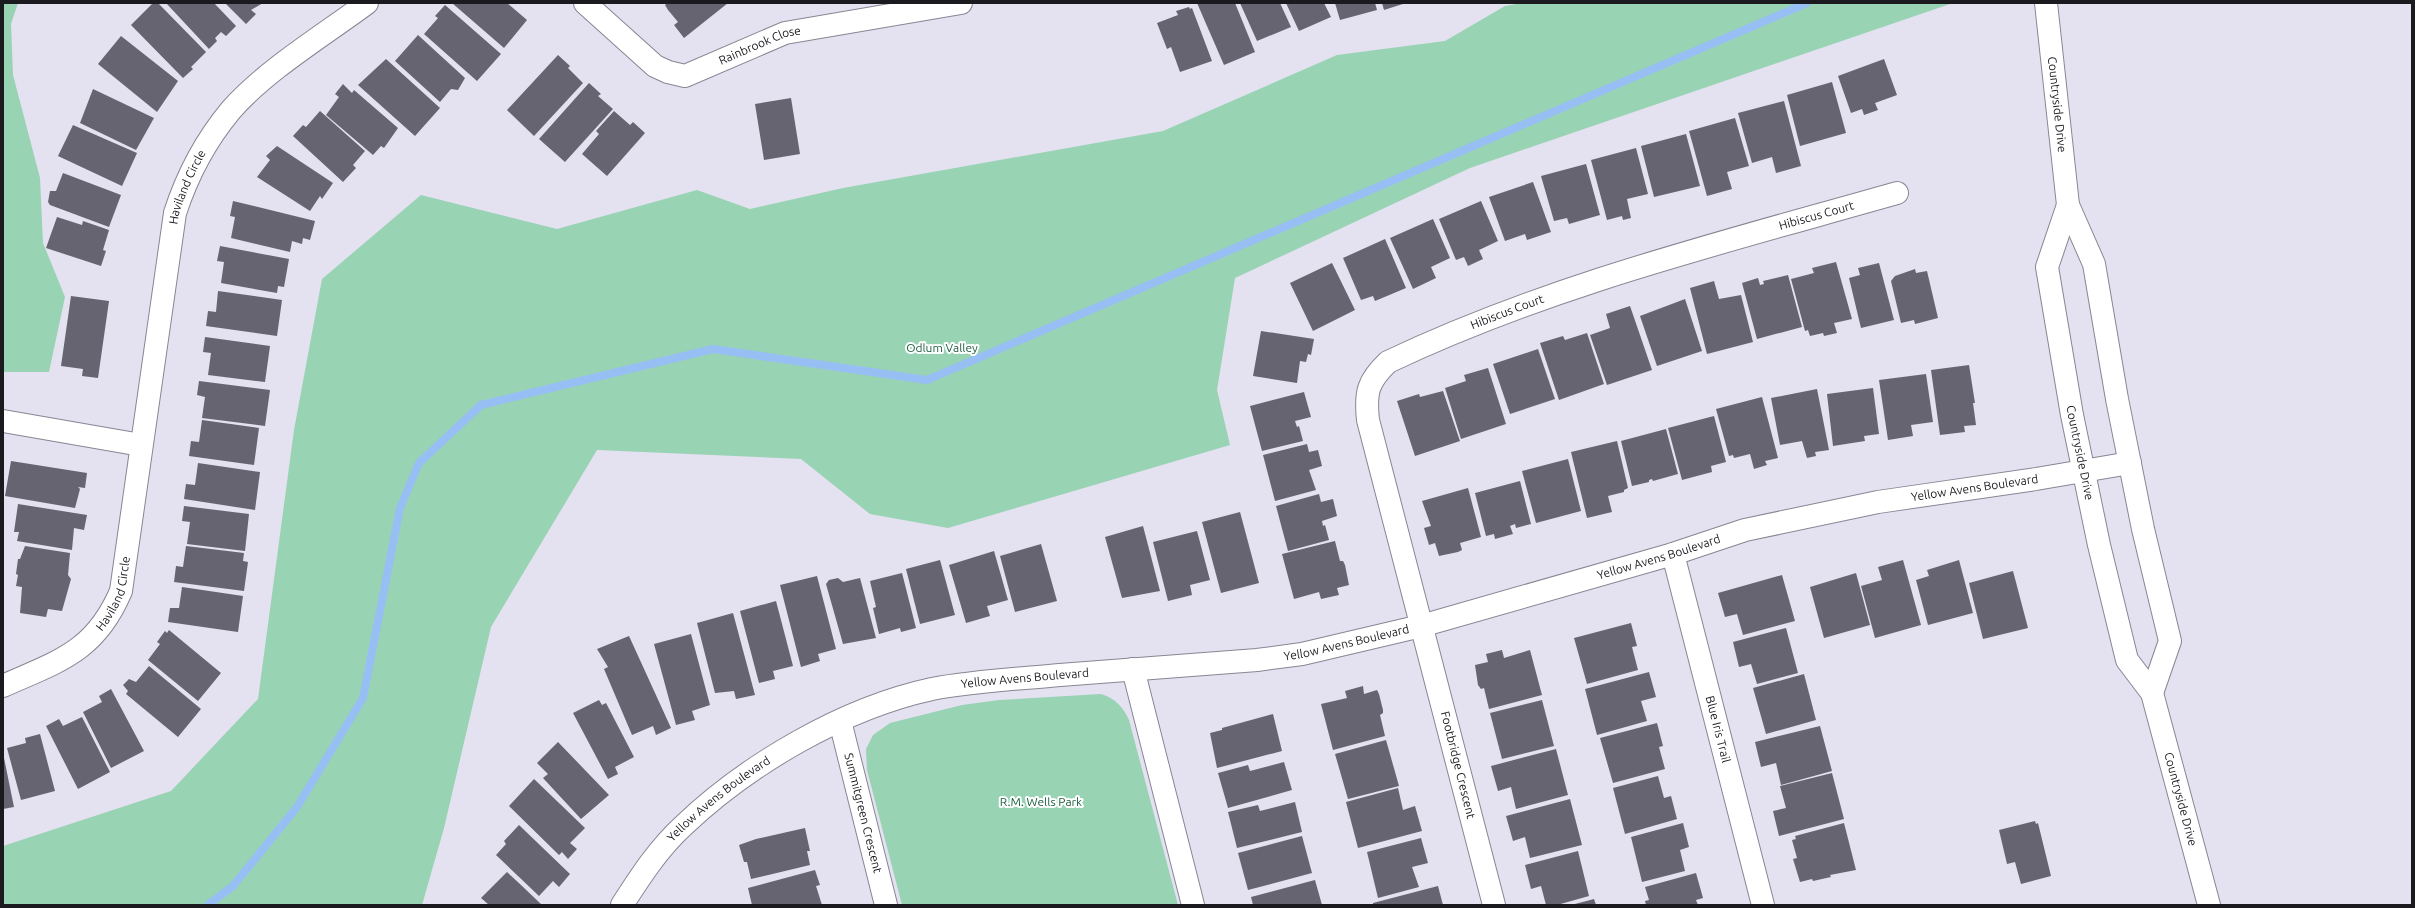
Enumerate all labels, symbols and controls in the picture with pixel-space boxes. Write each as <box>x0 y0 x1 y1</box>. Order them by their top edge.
street label: Rainbrook Close <box>717 23 802 67</box>
street label: Countryside Drive <box>2046 56 2069 153</box>
street label: Haviland Circle <box>166 147 208 225</box>
street label: Hibiscus Court <box>1777 198 1856 232</box>
street label: Hibiscus Court <box>1468 292 1546 331</box>
park label: Odlum Valley <box>906 341 978 354</box>
street label: Countryside Drive <box>2064 404 2096 501</box>
street label: Yellow Avens Boulevard <box>1910 472 2039 503</box>
street label: Yellow Avens Boulevard <box>1595 532 1722 581</box>
street label: Haviland Circle <box>93 555 132 633</box>
street label: Yellow Avens Boulevard <box>1283 622 1410 662</box>
street label: Yellow Avens Boulevard <box>960 666 1089 690</box>
street label: Blue Iris Trail <box>1704 694 1733 764</box>
street label: Footbridge Crescent <box>1439 710 1478 820</box>
street label: Countryside Drive <box>2162 751 2200 847</box>
street label: Summitgreen Crescent <box>842 752 885 875</box>
street label: Yellow Avens Boulevard <box>664 753 772 844</box>
park label: R.M. Wells Park <box>1000 795 1082 808</box>

